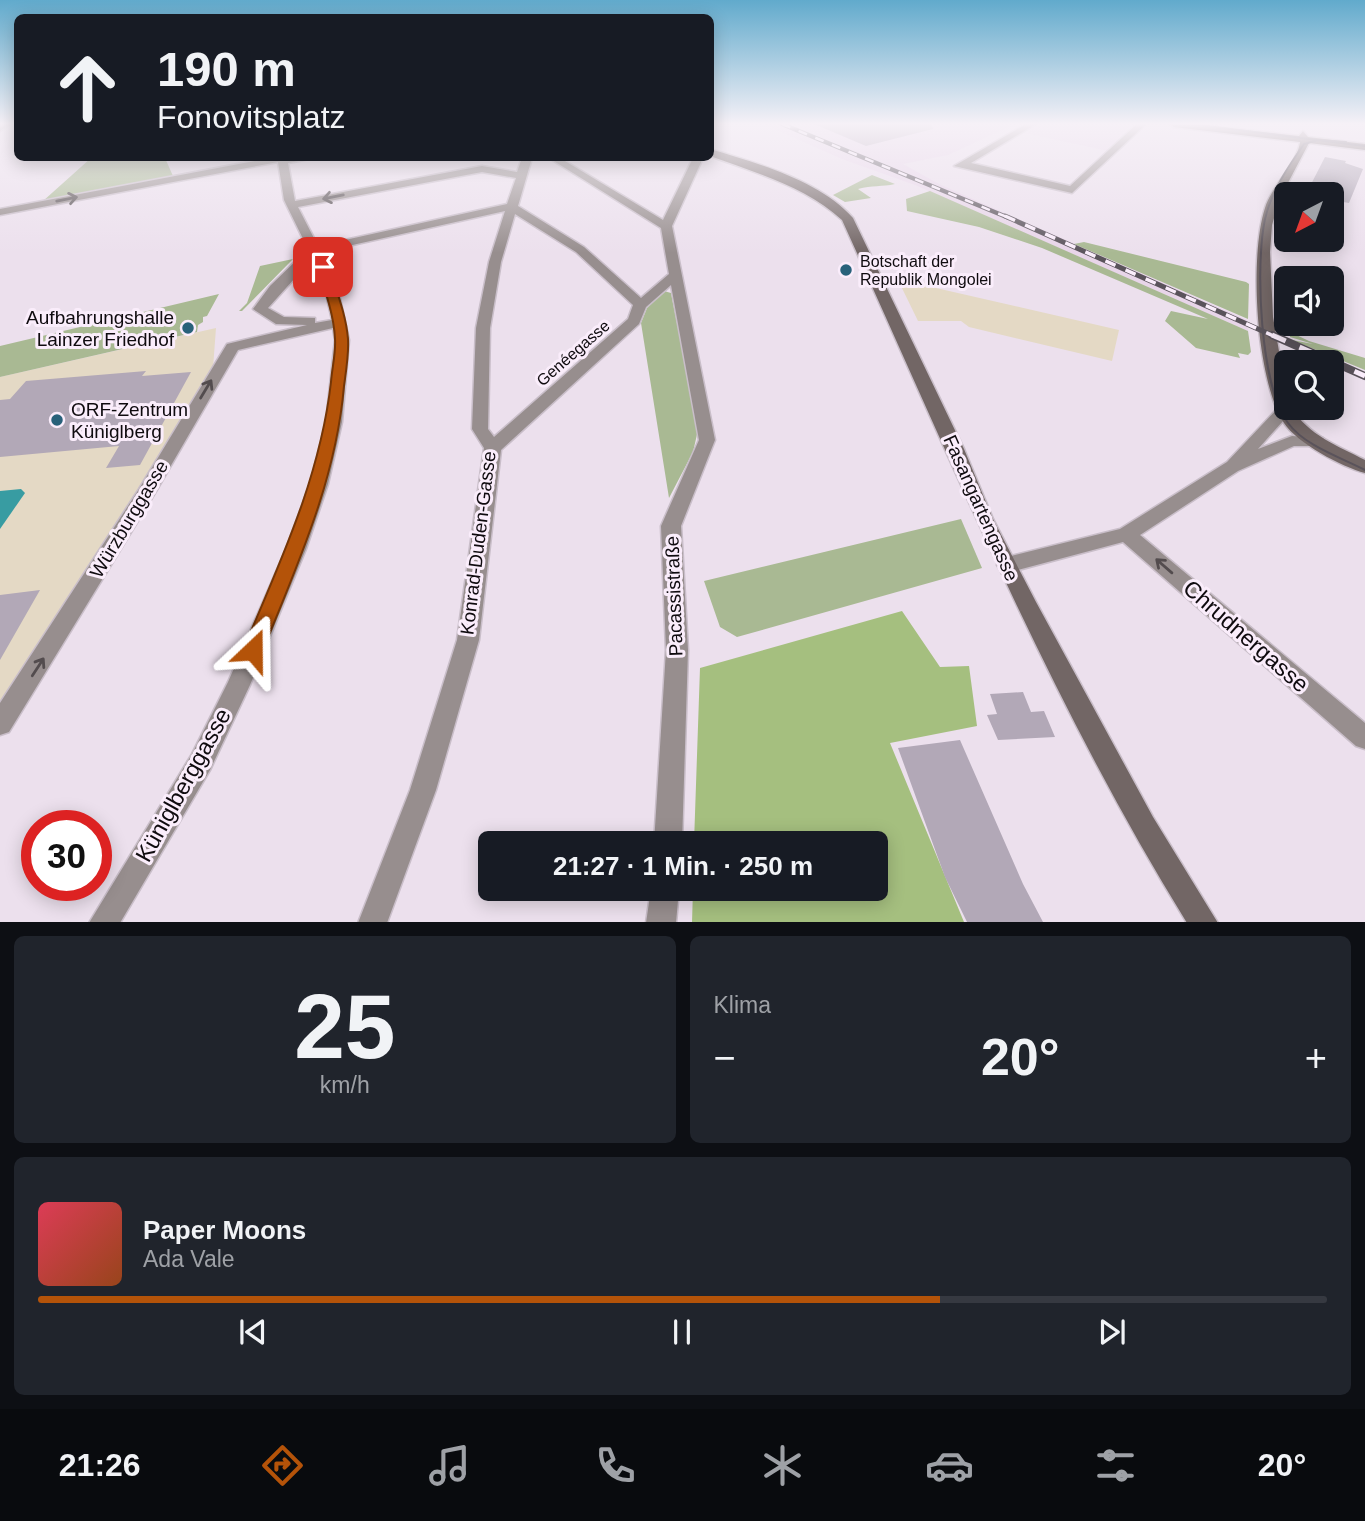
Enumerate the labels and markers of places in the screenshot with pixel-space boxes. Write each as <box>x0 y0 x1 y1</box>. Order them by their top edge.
pin <box>293 237 353 297</box>
place label: Botschaft der Republik Mongolei <box>860 253 992 288</box>
marker: Botschaft der Republik Mongolei <box>838 262 854 278</box>
place label: Aufbahrungshalle Lainzer Friedhof <box>26 307 175 350</box>
marker: Aufbahrungshalle Lainzer Friedhof <box>180 320 196 336</box>
place label: ORF-Zentrum Küniglberg <box>71 399 188 442</box>
marker: ORF-Zentrum Küniglberg <box>49 412 65 428</box>

